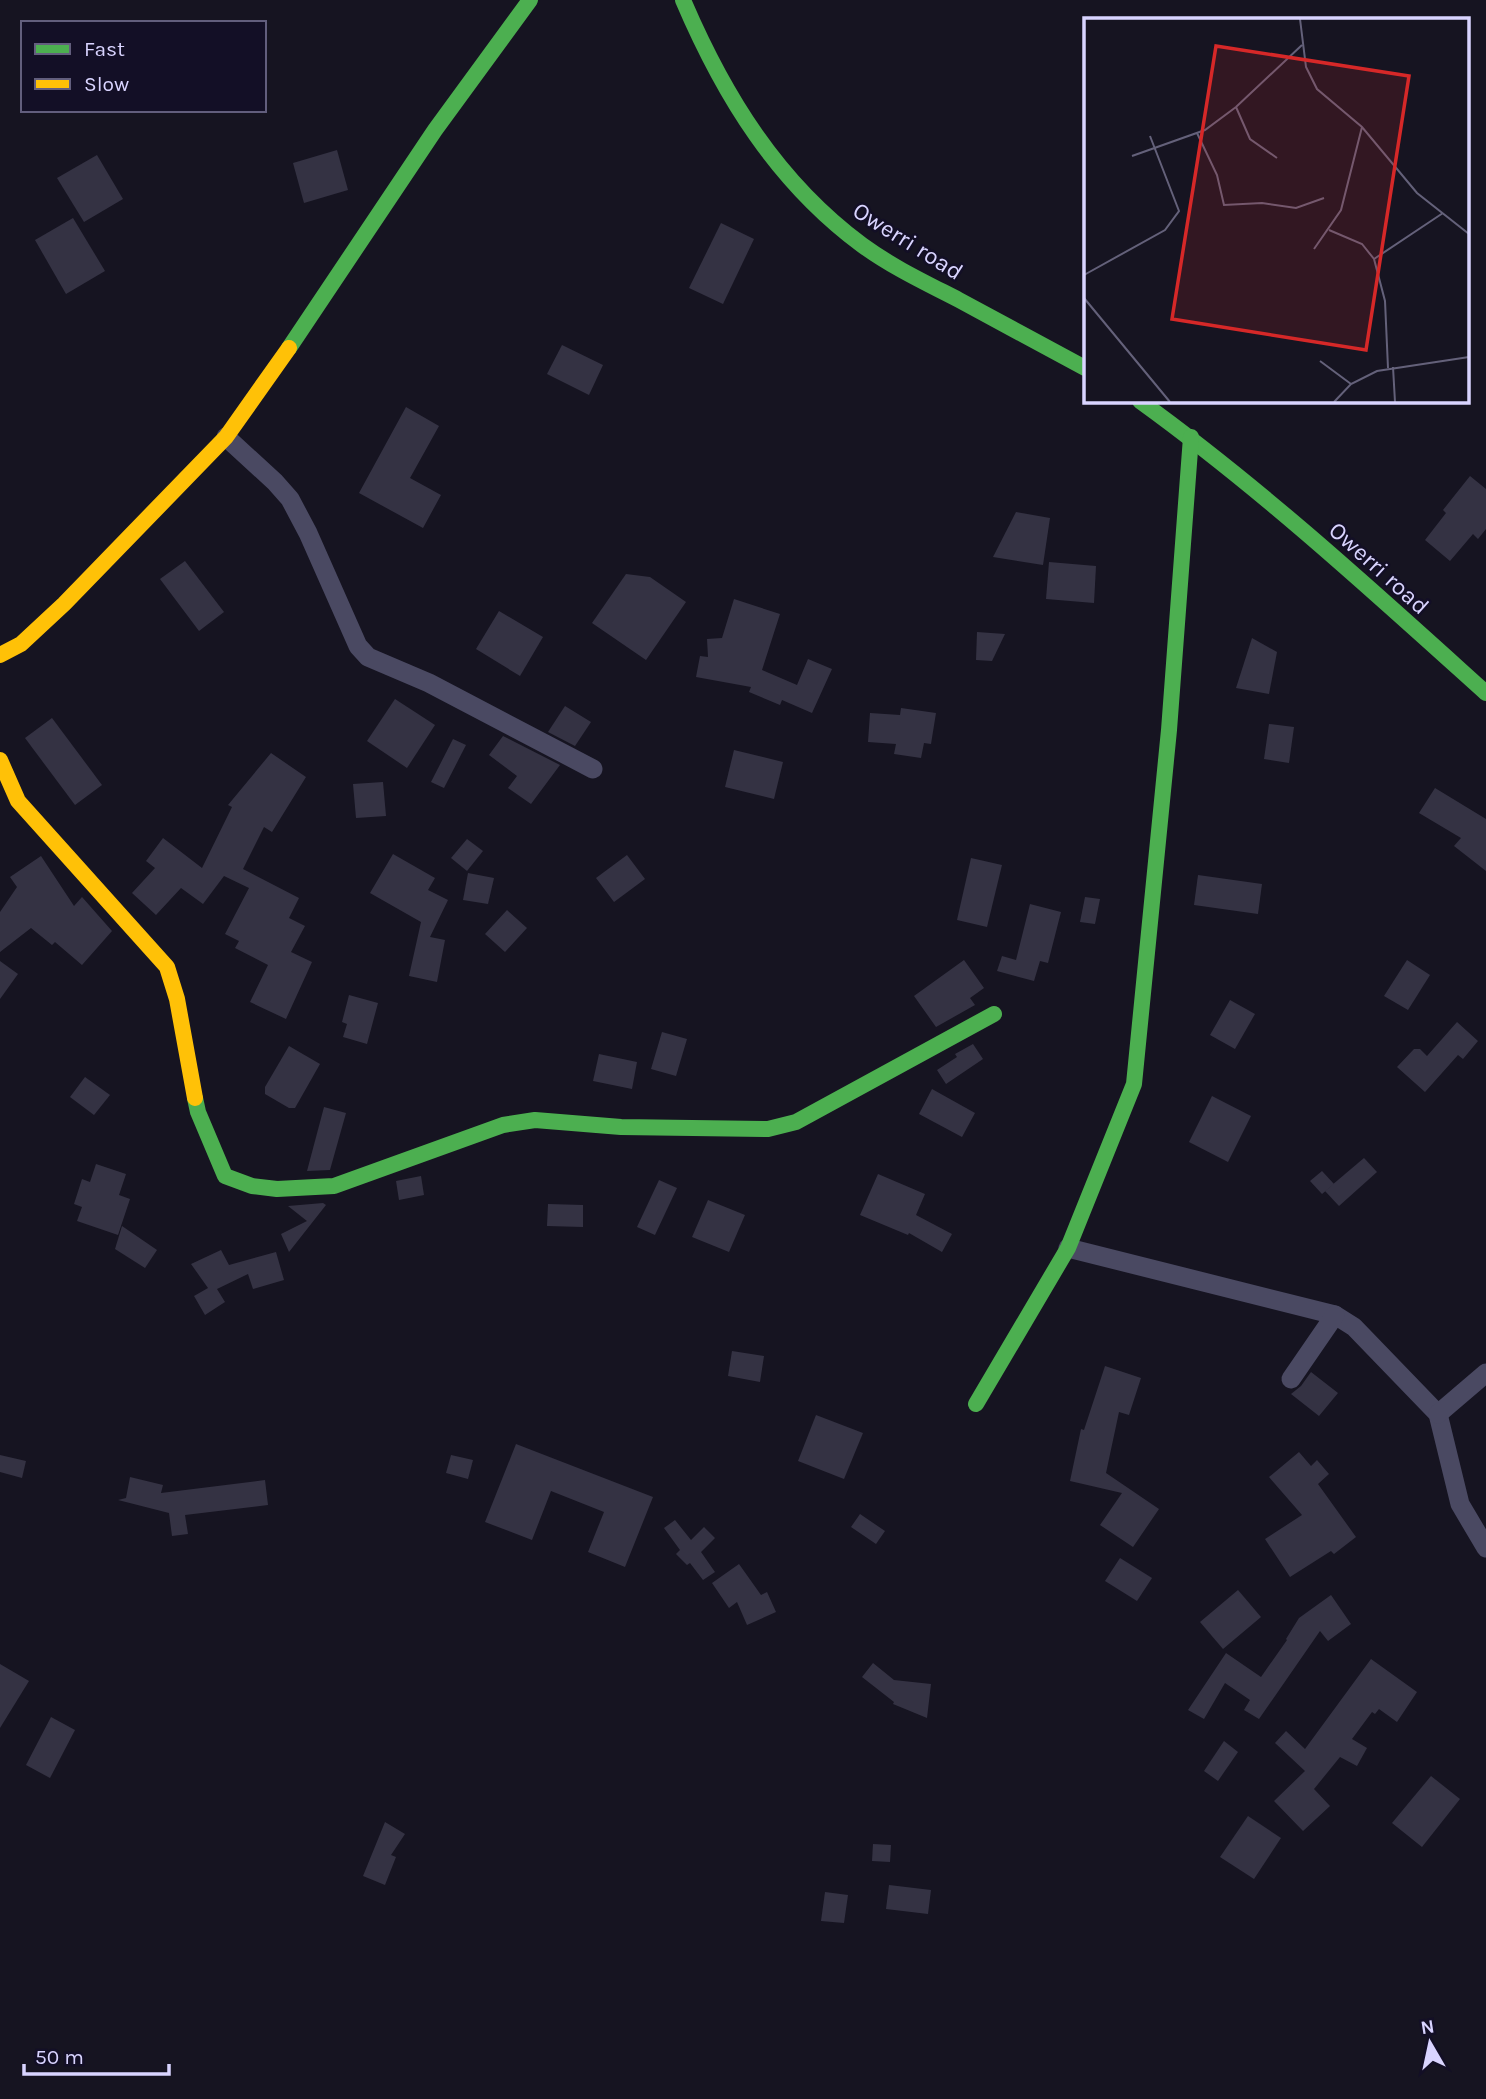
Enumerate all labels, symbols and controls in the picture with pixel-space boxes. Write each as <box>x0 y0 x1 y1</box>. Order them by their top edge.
inset map <box>1084 18 1468 402</box>
legend <box>21 21 266 112</box>
text: Fast <box>84 37 125 61</box>
text: Slow <box>84 72 129 96</box>
street label: Owerri road <box>848 196 968 286</box>
street label: Owerri road <box>1323 516 1435 620</box>
north arrow <box>1395 2008 1465 2078</box>
text: N <box>1419 2015 1436 2039</box>
scale bar <box>24 2032 170 2076</box>
text: 50 m <box>35 2045 84 2069</box>

